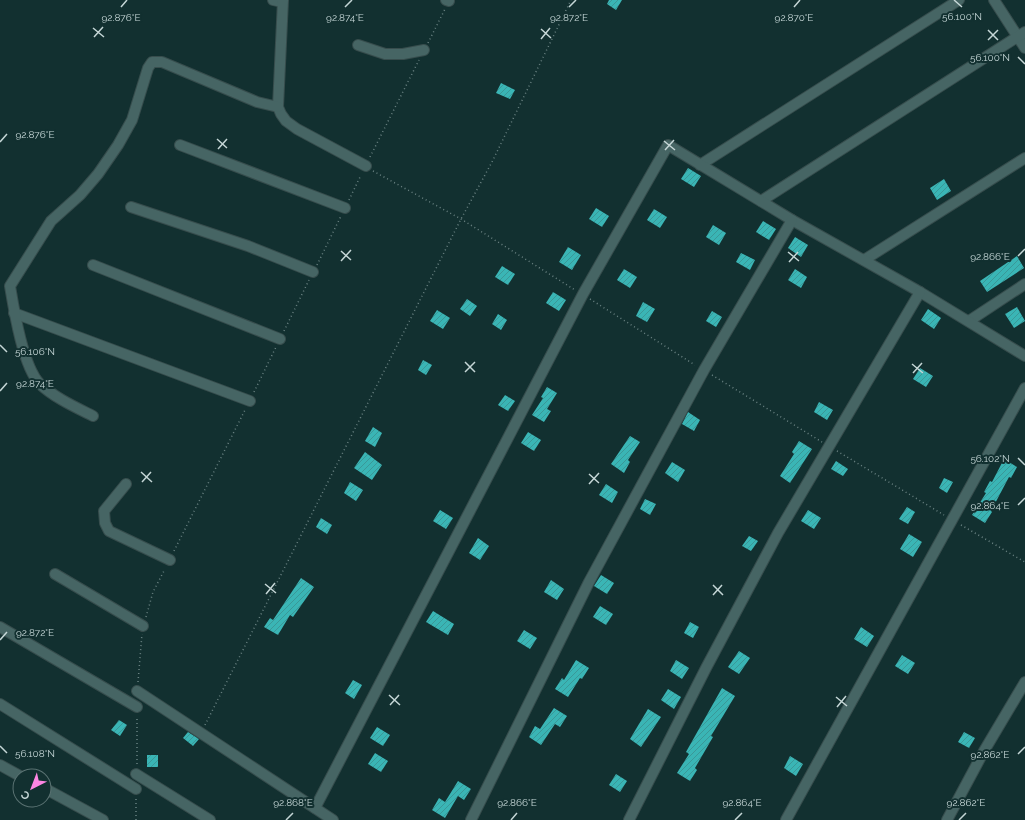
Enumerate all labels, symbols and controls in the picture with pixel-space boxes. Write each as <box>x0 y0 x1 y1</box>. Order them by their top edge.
text: 56.100°N <box>942 11 982 22</box>
text: 92.876°E <box>101 12 141 23</box>
text: 92.874°E <box>326 12 364 23</box>
text: 92.872°E <box>550 12 588 23</box>
text: 92.870°E <box>775 12 813 23</box>
text: 56.100°N <box>970 52 1010 63</box>
text: 92.876°E <box>15 129 55 140</box>
text: 92.866°E <box>970 251 1010 262</box>
text: 56.106°N <box>15 346 55 357</box>
text: 92.874°E <box>16 378 54 389</box>
text: 56.102°N <box>970 453 1010 464</box>
text: 92.864°E <box>970 500 1010 511</box>
text: 92.872°E <box>16 627 54 638</box>
text: 56.108°N <box>15 748 55 759</box>
text: 92.862°E <box>971 749 1009 760</box>
north arrow <box>12 768 52 808</box>
text: С <box>18 787 33 802</box>
text: 92.868°E <box>273 797 313 808</box>
text: 92.866°E <box>497 797 537 808</box>
text: 92.864°E <box>722 797 762 808</box>
text: 92.862°E <box>947 797 985 808</box>

